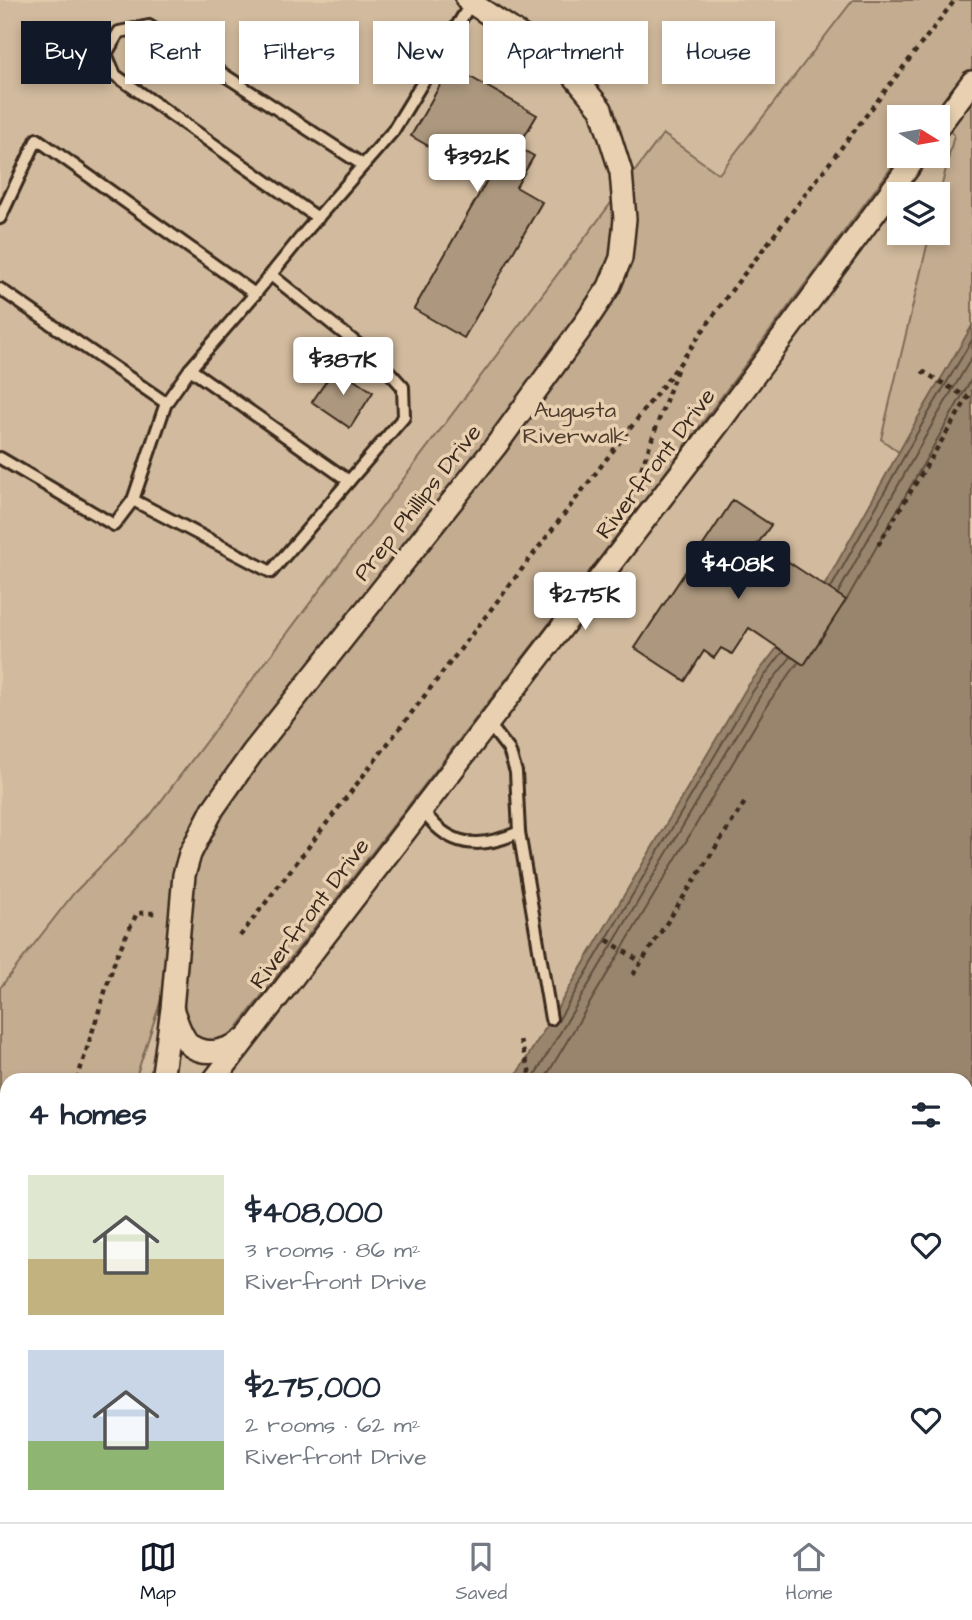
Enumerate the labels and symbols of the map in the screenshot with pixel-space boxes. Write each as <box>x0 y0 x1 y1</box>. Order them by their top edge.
north arrow <box>887 105 950 168</box>
pin: $392K <box>428 134 526 194</box>
pin: $387K <box>294 338 392 397</box>
street label: Riverfront Drive <box>588 381 723 546</box>
park label: Augusta Riverwalk <box>523 394 627 452</box>
street label: Prep Phillips Drive <box>346 417 489 588</box>
pin: $408K <box>689 542 787 601</box>
pin: $275K <box>536 572 634 632</box>
street label: Riverfront Drive <box>242 831 377 996</box>

